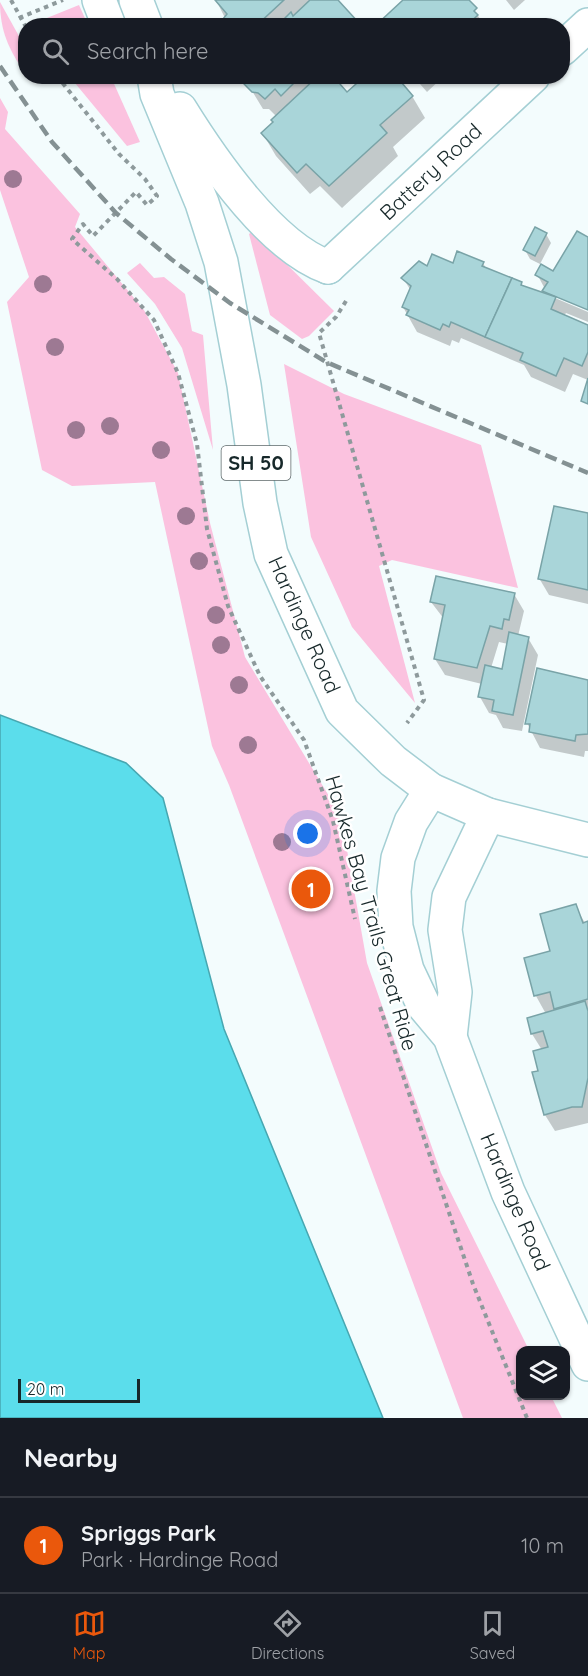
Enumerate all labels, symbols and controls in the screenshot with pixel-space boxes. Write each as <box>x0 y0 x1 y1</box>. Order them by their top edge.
search box <box>18 18 570 84</box>
icon: search <box>39 35 72 68</box>
text: Search here <box>87 37 208 65</box>
street label: Battery Road <box>374 117 487 225</box>
road number: SH 50 <box>222 446 290 480</box>
street label: Hardinge Road <box>263 552 347 697</box>
street label: Hawkes Bay Trails Great Ride <box>320 772 424 1054</box>
your location <box>293 819 322 848</box>
pin: 1 <box>292 866 330 912</box>
street label: Hardinge Road <box>475 1129 557 1274</box>
map controls <box>516 1346 570 1400</box>
button: layers <box>516 1346 570 1400</box>
scale bar <box>18 1376 140 1404</box>
text: 20 m <box>27 1379 64 1399</box>
text: Nearby <box>24 1441 118 1474</box>
text: Spriggs Park <box>81 1519 216 1547</box>
text: 1 <box>40 1533 47 1558</box>
text: 10 m <box>521 1533 564 1558</box>
text: Park · Hardinge Road <box>81 1547 278 1572</box>
tab: Map <box>73 1607 106 1663</box>
tab: Directions <box>251 1607 324 1663</box>
tab: Saved <box>470 1607 515 1663</box>

